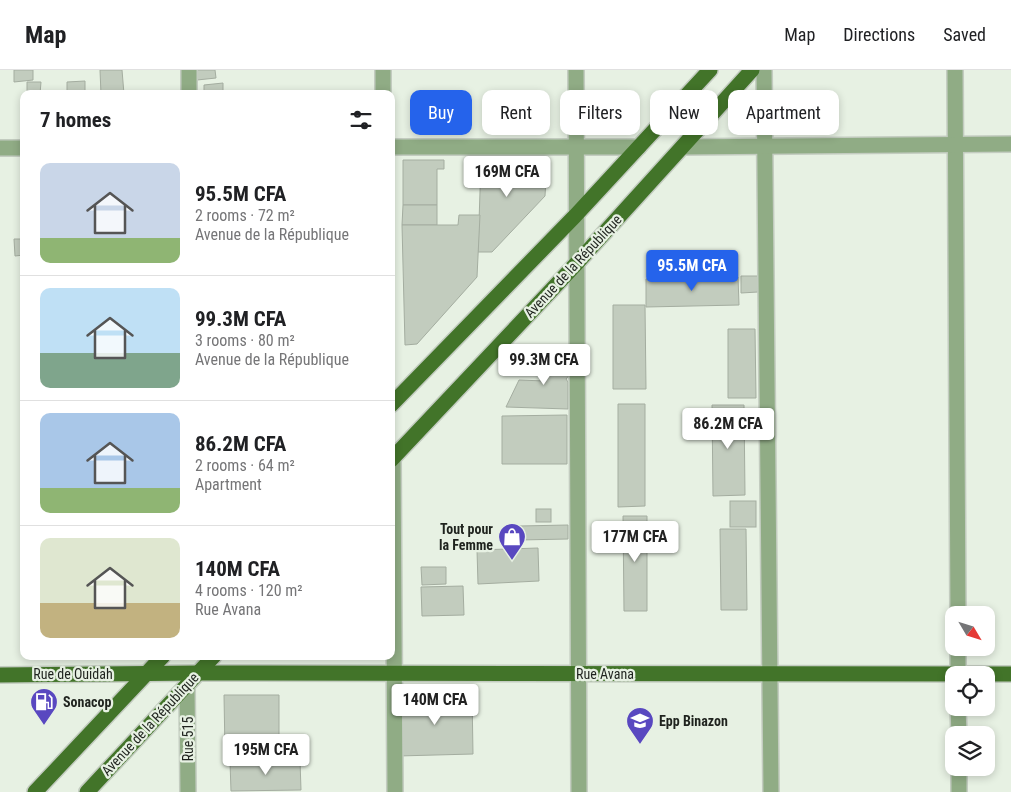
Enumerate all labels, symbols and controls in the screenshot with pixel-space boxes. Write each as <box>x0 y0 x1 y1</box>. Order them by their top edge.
text: Map <box>25 21 66 49</box>
text: Map <box>784 24 815 45</box>
text: Directions <box>843 24 915 45</box>
text: Saved <box>943 24 986 45</box>
chip: Buy <box>410 90 472 135</box>
chip: Rent <box>482 90 550 135</box>
chip: Filters <box>560 90 640 135</box>
chip: New <box>650 90 718 135</box>
chip: Apartment <box>728 90 839 135</box>
icon: filters <box>347 106 375 134</box>
text: 7 homes <box>40 108 111 132</box>
pin: 169M CFA <box>455 156 559 198</box>
text: 169M CFA <box>475 162 539 181</box>
text: 95.5M CFA <box>195 182 286 206</box>
icon: home <box>80 183 140 243</box>
text: 2 rooms · 72 m² <box>195 206 295 225</box>
street label: Avenue de la République <box>521 211 625 321</box>
text: Avenue de la République <box>195 225 349 244</box>
pin: 95.5M CFA <box>635 250 749 292</box>
text: 95.5M CFA <box>657 256 727 275</box>
text: 99.3M CFA <box>195 307 286 331</box>
icon: home <box>80 308 140 368</box>
text: 3 rooms · 80 m² <box>195 331 295 350</box>
pin: 99.3M CFA <box>487 344 601 386</box>
text: Avenue de la République <box>195 350 349 369</box>
text: 99.3M CFA <box>509 350 579 369</box>
pin: 86.2M CFA <box>671 408 785 450</box>
text: 86.2M CFA <box>693 414 763 433</box>
text: 86.2M CFA <box>195 432 286 456</box>
icon: home <box>80 433 140 493</box>
text: 2 rooms · 64 m² <box>195 456 295 475</box>
text: Apartment <box>195 475 262 494</box>
pin: 177M CFA <box>583 520 687 563</box>
place label: Tout pour la Femme <box>439 521 493 553</box>
shop icon: Tout pour la Femme <box>497 522 527 561</box>
text: 177M CFA <box>603 527 667 546</box>
text: 140M CFA <box>195 557 280 581</box>
icon: home <box>80 558 140 618</box>
text: 4 rooms · 120 m² <box>195 581 303 600</box>
text: Rue Avana <box>195 600 261 619</box>
north arrow <box>945 606 995 656</box>
map controls <box>945 606 995 776</box>
street label: Rue de Ouidah <box>33 666 113 682</box>
street label: Rue Avana <box>576 666 634 682</box>
button: locate <box>945 666 995 716</box>
street label: Avenue de la République <box>98 669 202 779</box>
pin: 140M CFA <box>383 684 487 726</box>
fuel station icon: Sonacop <box>29 687 59 726</box>
text: 140M CFA <box>403 690 467 709</box>
place label: Sonacop <box>63 694 111 710</box>
school or university icon: Epp Binazon <box>625 706 655 745</box>
place label: Epp Binazon <box>659 713 728 729</box>
street label: Rue 515 <box>180 717 196 761</box>
button: layers <box>945 726 995 776</box>
pin: 195M CFA <box>214 734 318 776</box>
text: 195M CFA <box>234 740 298 759</box>

